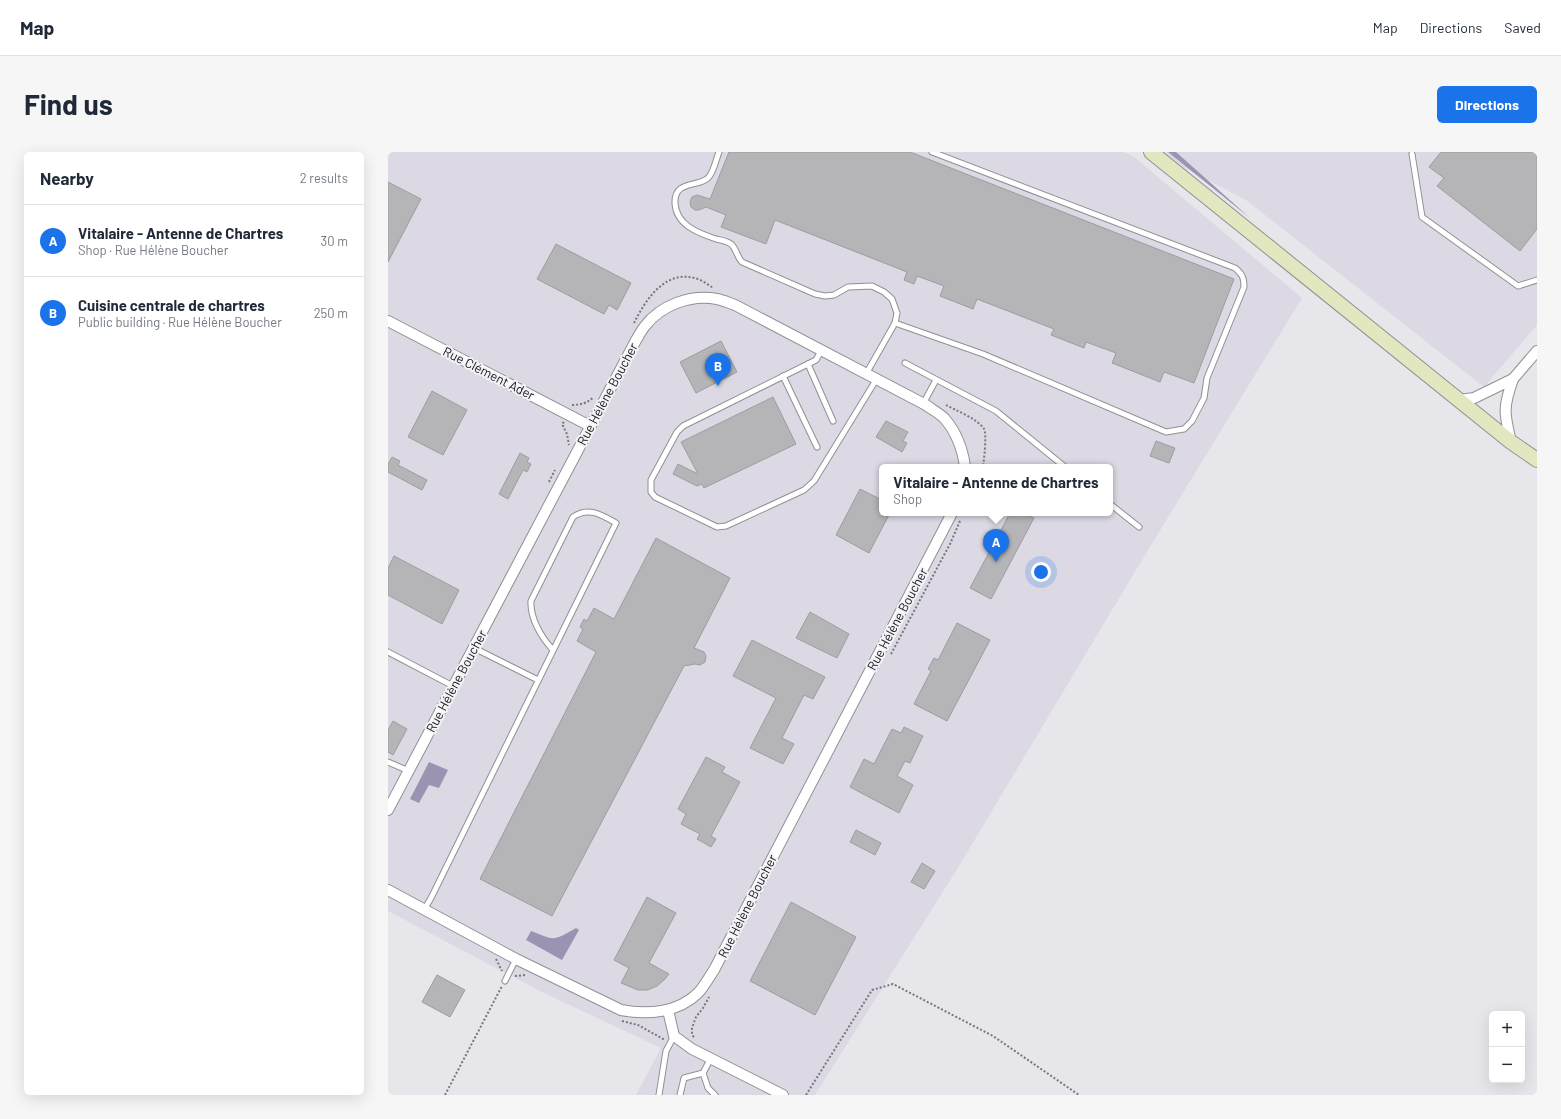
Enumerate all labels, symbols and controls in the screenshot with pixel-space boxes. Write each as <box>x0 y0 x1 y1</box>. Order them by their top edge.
text: Map <box>20 16 54 39</box>
text: Map <box>1373 19 1398 36</box>
text: Directions <box>1420 19 1482 36</box>
text: Saved <box>1504 19 1541 36</box>
button: Directions <box>1437 86 1537 123</box>
text: Find us <box>24 87 113 121</box>
text: Nearby <box>40 168 94 188</box>
text: 2 results <box>300 170 348 186</box>
text: Vitalaire - Antenne de Chartres <box>78 224 283 242</box>
text: A <box>49 233 57 249</box>
text: 30 m <box>321 233 348 249</box>
text: Shop · Rue Hélène Boucher <box>78 242 229 258</box>
text: Cuisine centrale de chartres <box>78 296 265 314</box>
text: B <box>49 305 57 321</box>
text: 250 m <box>314 305 348 321</box>
text: Public building · Rue Hélène Boucher <box>78 314 282 330</box>
street label: Rue Hélène Boucher <box>573 340 641 448</box>
street label: Rue Clément Ader <box>441 343 538 403</box>
pin: B <box>705 353 731 386</box>
popup <box>879 464 1113 516</box>
text: Vitalaire - Antenne de Chartres <box>893 473 1099 491</box>
text: Shop <box>893 491 922 507</box>
pin: A <box>983 529 1009 562</box>
your location <box>1031 562 1051 582</box>
street label: Rue Hélène Boucher <box>863 565 931 673</box>
street label: Rue Hélène Boucher <box>422 627 490 735</box>
street label: Rue Hélène Boucher <box>714 851 780 960</box>
map controls <box>1489 1011 1525 1083</box>
button: + <box>1489 1011 1525 1047</box>
button: − <box>1489 1047 1525 1083</box>

